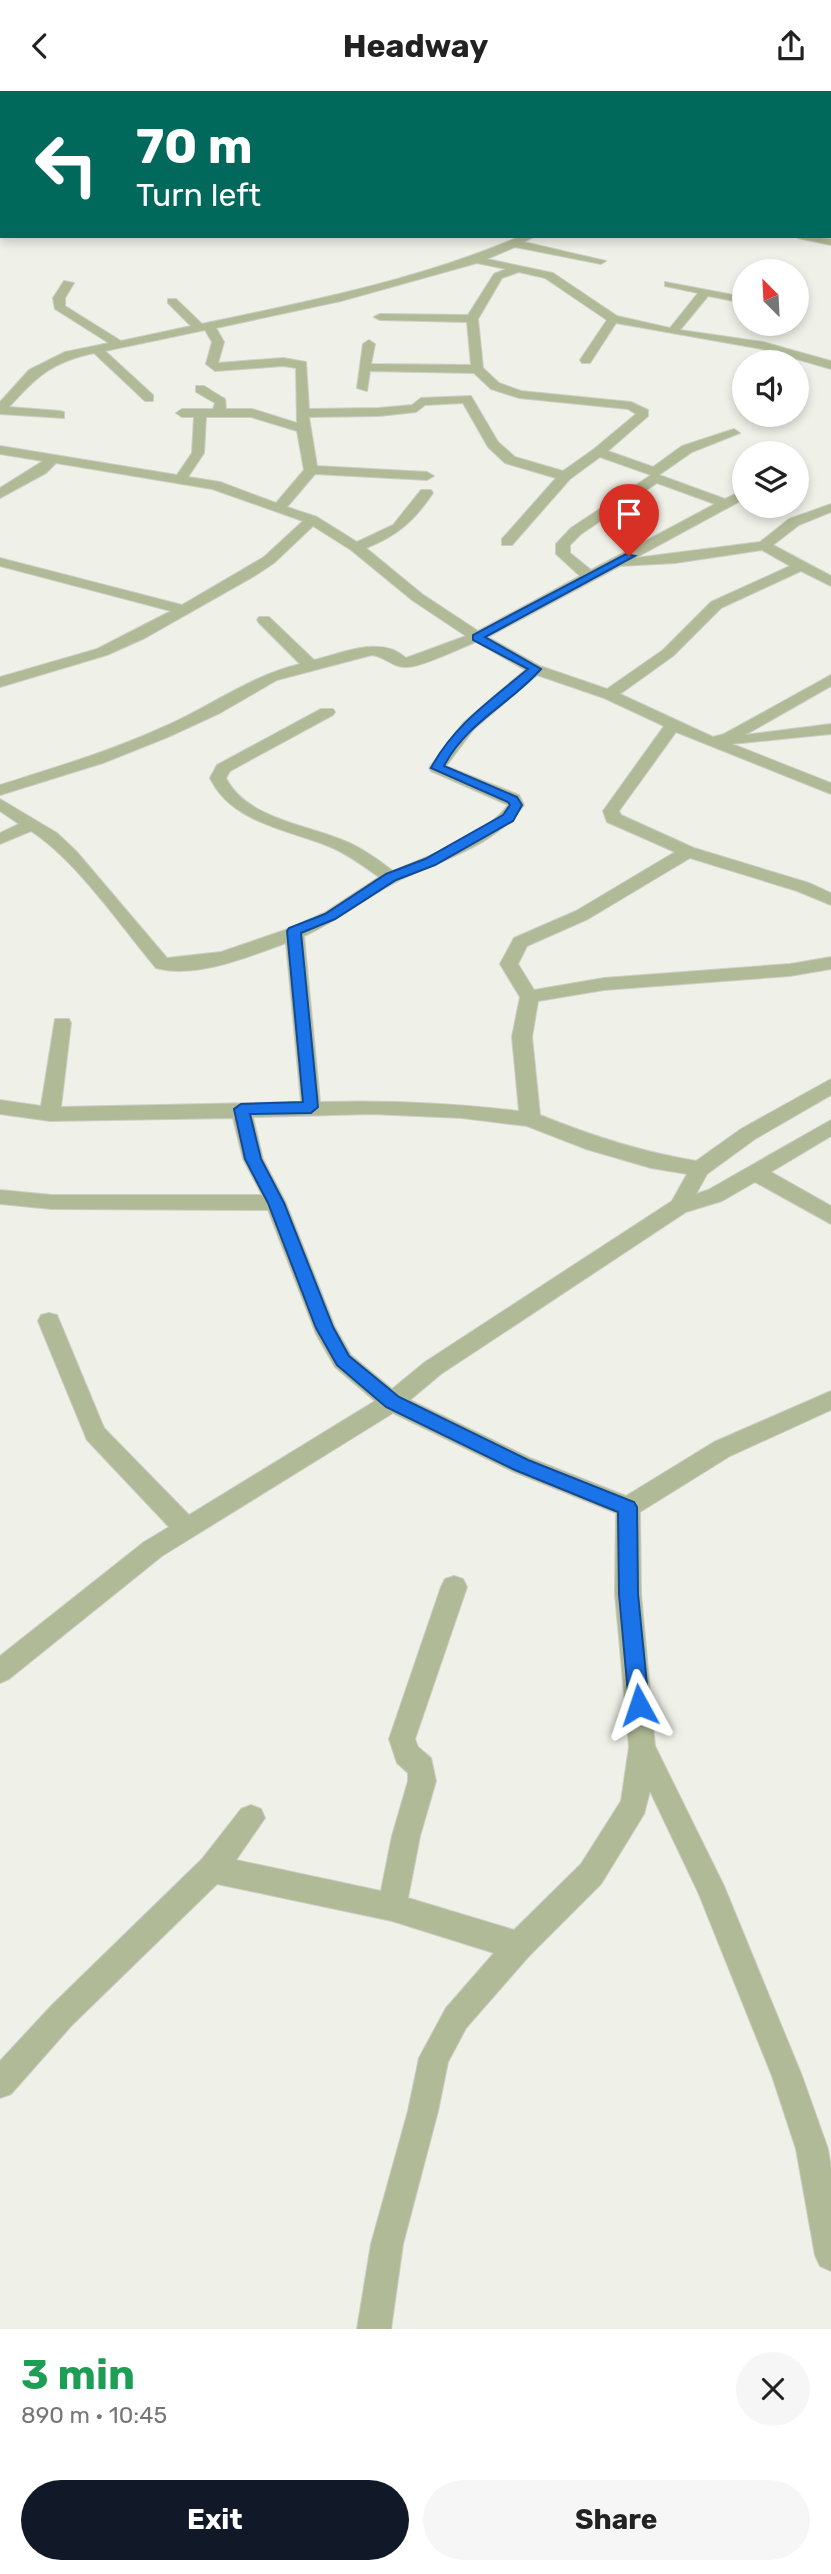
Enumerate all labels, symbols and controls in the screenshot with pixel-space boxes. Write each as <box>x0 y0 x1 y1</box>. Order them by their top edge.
icon: back <box>21 27 59 65</box>
text: Headway <box>343 27 488 65</box>
icon: share <box>772 27 810 65</box>
text: 70 m <box>136 117 253 175</box>
icon: left <box>21 119 112 210</box>
text: Turn left <box>136 176 261 214</box>
north arrow <box>732 259 808 336</box>
map controls <box>732 259 809 518</box>
button: sound <box>732 350 809 427</box>
button: layers <box>732 441 809 518</box>
pin <box>599 484 659 556</box>
icon: arrive <box>610 495 648 533</box>
position arrow <box>602 1668 676 1742</box>
text: 3 min <box>21 2350 135 2400</box>
button: close <box>736 2352 810 2426</box>
text: 890 m · 10:45 <box>21 2401 167 2429</box>
button: Exit <box>21 2480 409 2560</box>
button: Share <box>423 2480 810 2560</box>

